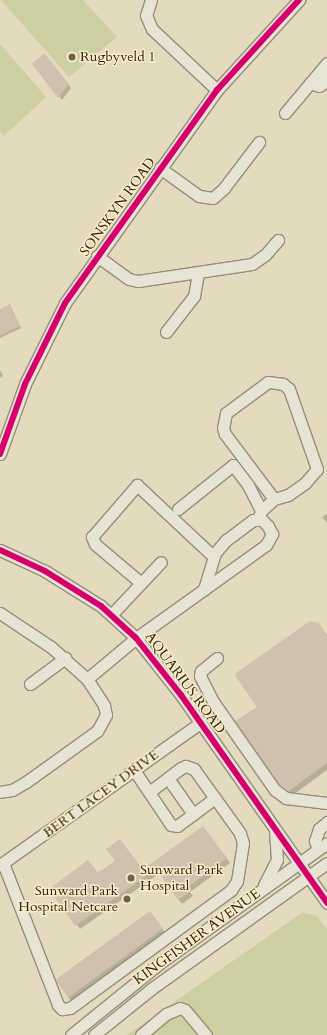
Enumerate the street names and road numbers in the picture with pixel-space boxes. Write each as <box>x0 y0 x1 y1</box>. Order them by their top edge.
street label: SONSKYN ROAD <box>77 154 159 260</box>
street label: AQUARIUS ROAD <box>141 629 229 737</box>
street label: BERT LACEY DRIVE <box>40 746 162 842</box>
street label: KINGFISHER AVENUE <box>130 885 264 989</box>

